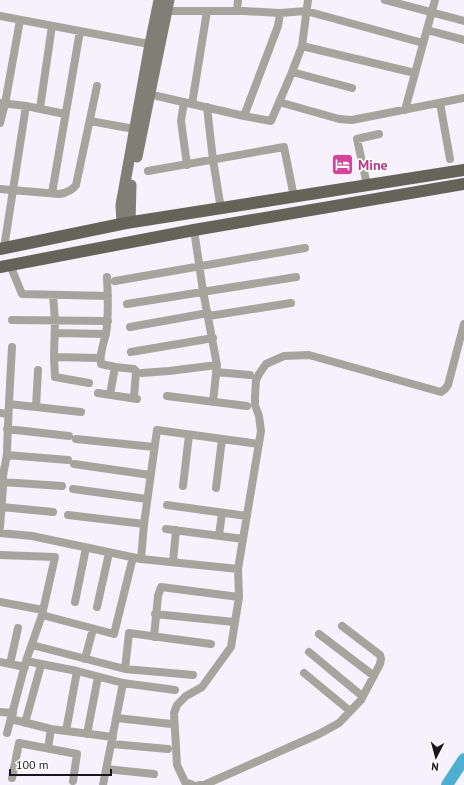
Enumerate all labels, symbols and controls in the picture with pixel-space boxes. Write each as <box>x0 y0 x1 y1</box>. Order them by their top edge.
hotel icon: Mine <box>329 152 355 178</box>
place label: Mine <box>358 156 388 174</box>
north arrow <box>416 737 456 777</box>
scale bar <box>10 751 111 777</box>
text: 100 m <box>16 757 49 772</box>
text: N <box>431 760 439 774</box>

